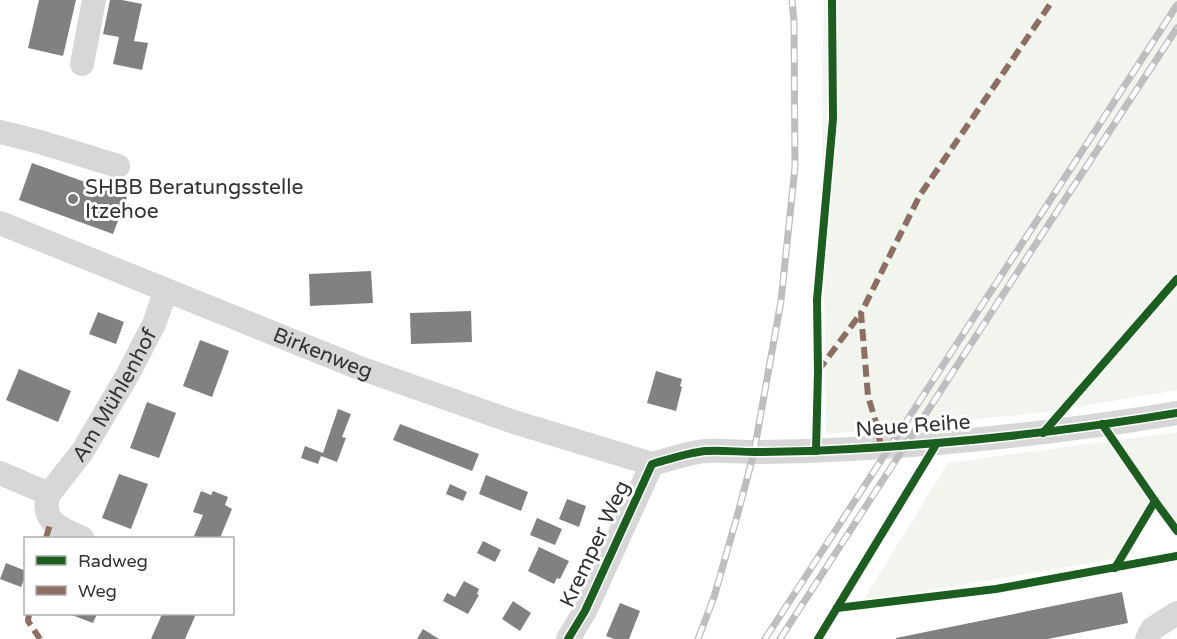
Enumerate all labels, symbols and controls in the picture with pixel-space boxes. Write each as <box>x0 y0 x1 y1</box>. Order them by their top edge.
place label: SHBB Beratungsstelle Itzehoe <box>85 175 303 224</box>
marker: SHBB Beratungsstelle Itzehoe <box>66 192 80 206</box>
street label: Birkenweg <box>269 322 376 384</box>
street label: Am Mühlenhof <box>67 324 162 467</box>
street label: Neue Reihe <box>855 410 972 442</box>
street label: Kremper Weg <box>555 477 635 611</box>
legend <box>24 537 234 615</box>
text: Radweg <box>78 550 148 572</box>
text: Weg <box>78 580 117 602</box>

